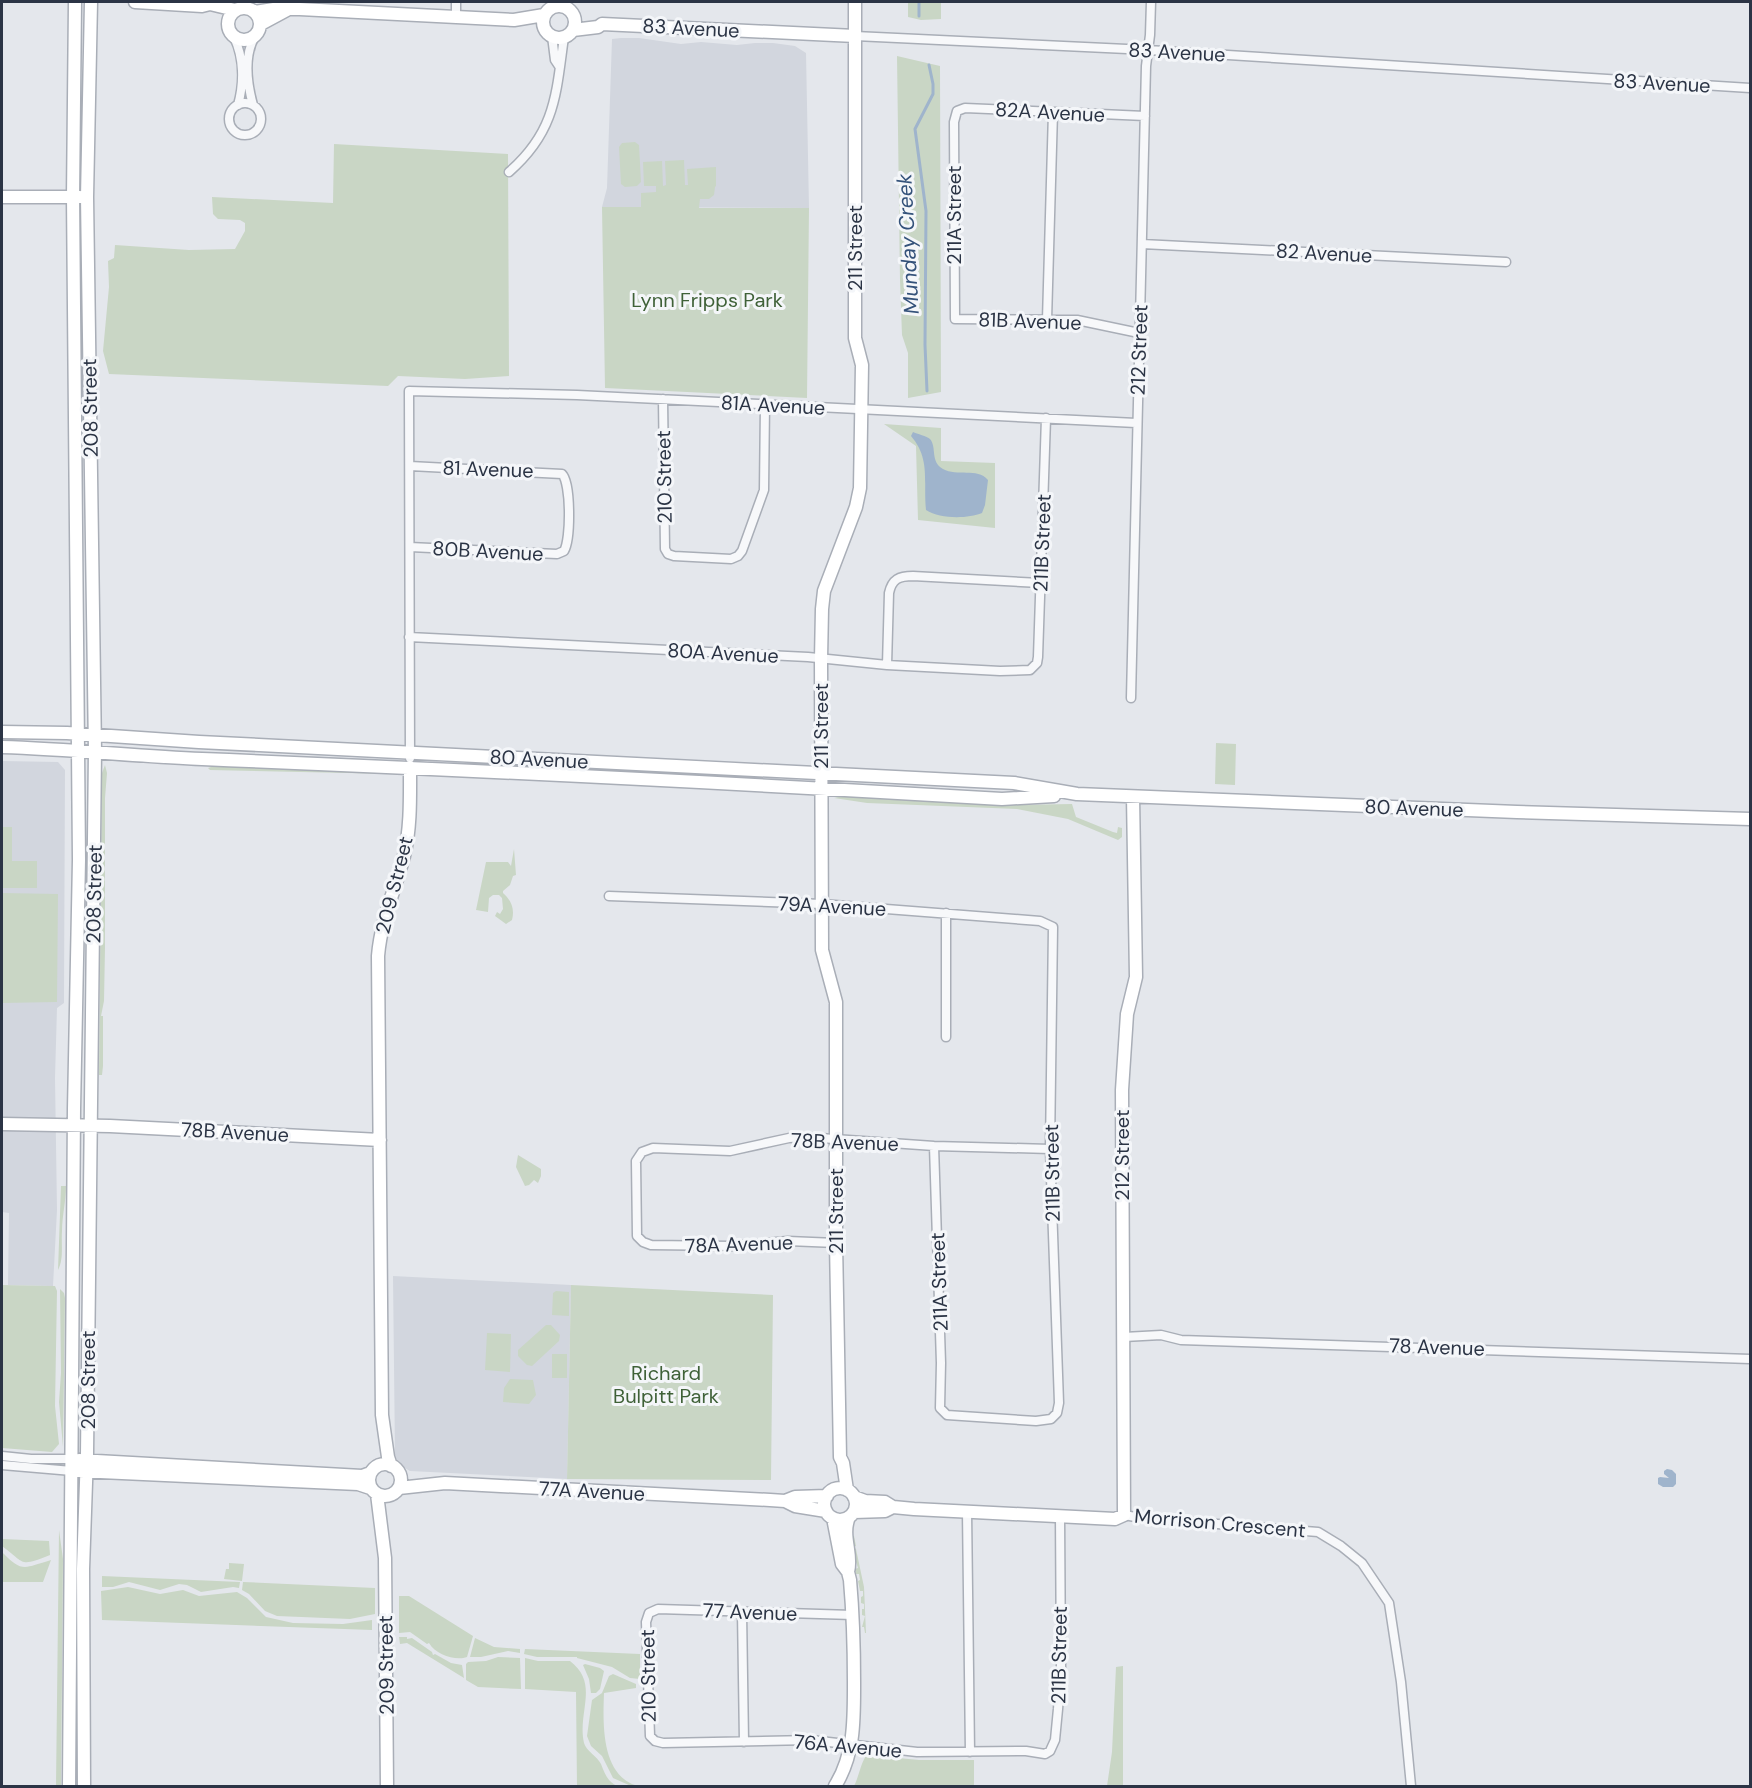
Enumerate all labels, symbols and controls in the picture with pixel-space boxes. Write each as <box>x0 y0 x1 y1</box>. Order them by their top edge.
street label: 83 Avenue <box>642 12 740 44</box>
street label: 83 Avenue <box>1128 36 1226 68</box>
street label: 83 Avenue <box>1613 67 1711 99</box>
street label: 82A Avenue <box>994 96 1106 128</box>
street label: 211A Street <box>941 165 967 265</box>
water label: Munday Creek <box>890 173 926 315</box>
street label: 211 Street <box>842 205 868 291</box>
street label: 82 Avenue <box>1275 237 1373 269</box>
park label: Lynn Fripps Park <box>631 287 783 313</box>
street label: 212 Street <box>1124 304 1154 396</box>
street label: 81B Avenue <box>978 306 1082 336</box>
street label: 208 Street <box>76 358 104 458</box>
street label: 81A Avenue <box>720 389 826 421</box>
street label: 210 Street <box>650 430 678 524</box>
street label: 81 Avenue <box>442 454 534 484</box>
street label: 211B Street <box>1027 493 1057 592</box>
street label: 80B Avenue <box>432 535 544 567</box>
street label: 80A Avenue <box>667 637 779 669</box>
street label: 211 Street <box>808 683 834 769</box>
street label: 80 Avenue <box>489 743 589 775</box>
street label: 80 Avenue <box>1364 793 1464 823</box>
street label: 209 Street <box>369 833 419 936</box>
street label: 208 Street <box>80 844 108 944</box>
street label: 79A Avenue <box>777 890 887 922</box>
street label: 212 Street <box>1109 1109 1135 1201</box>
street label: 78B Avenue <box>180 1116 290 1148</box>
street label: 211B Street <box>1038 1124 1066 1222</box>
street label: 78B Avenue <box>791 1127 899 1157</box>
street label: 211 Street <box>823 1168 849 1254</box>
street label: 78A Avenue <box>684 1229 794 1259</box>
street label: 211A Street <box>924 1232 954 1332</box>
street label: 208 Street <box>75 1330 101 1430</box>
street label: 78 Avenue <box>1389 1332 1485 1362</box>
park label: Richard Bulpitt Park <box>613 1360 719 1409</box>
street label: 77A Avenue <box>538 1475 646 1507</box>
street label: Morrison Crescent <box>1133 1503 1307 1543</box>
street label: 77 Avenue <box>702 1597 798 1627</box>
street label: 211B Street <box>1045 1606 1073 1704</box>
street label: 209 Street <box>372 1615 400 1715</box>
street label: 210 Street <box>634 1629 662 1723</box>
street label: 76A Avenue <box>793 1728 903 1764</box>

